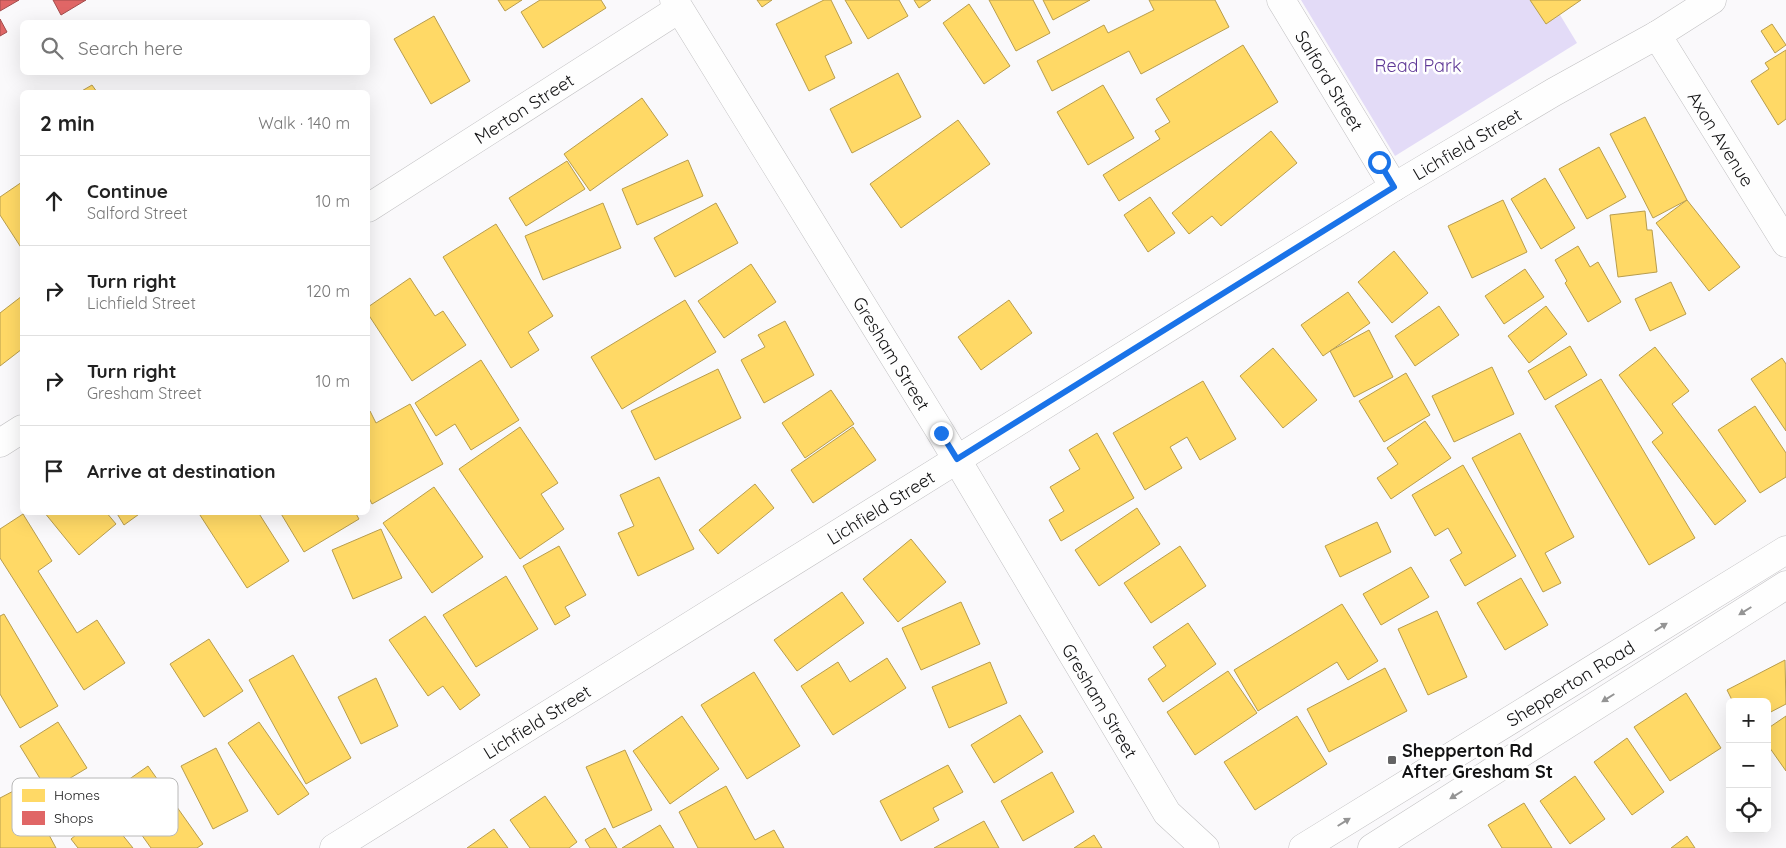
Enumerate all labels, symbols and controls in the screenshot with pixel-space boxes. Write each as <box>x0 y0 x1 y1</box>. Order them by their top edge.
search box <box>20 20 370 75</box>
street label: Salford Street <box>1290 26 1369 135</box>
icon: search <box>38 34 66 62</box>
text: Search here <box>78 36 183 60</box>
park label: Read Park <box>1374 54 1462 77</box>
street label: Merton Street <box>470 68 578 149</box>
street label: Axon Avenue <box>1683 87 1760 191</box>
street label: Lichfield Street <box>1408 103 1525 185</box>
text: 2 min <box>40 110 95 136</box>
text: Walk · 140 m <box>258 113 350 133</box>
route start <box>1368 151 1391 174</box>
text: Continue <box>87 179 168 203</box>
icon: ahead <box>40 187 68 215</box>
text: 10 m <box>316 191 350 211</box>
text: Salford Street <box>87 203 188 223</box>
text: Turn right <box>87 269 176 293</box>
icon: right <box>40 277 68 305</box>
text: 120 m <box>307 281 350 301</box>
street label: Gresham Street <box>848 292 936 414</box>
text: Lichfield Street <box>87 293 196 313</box>
text: Turn right <box>87 359 176 383</box>
icon: right <box>40 367 68 395</box>
text: 10 m <box>316 371 350 391</box>
text: Gresham Street <box>87 383 202 403</box>
route end <box>930 422 953 445</box>
icon: arrive <box>40 457 68 485</box>
text: Arrive at destination <box>87 459 276 483</box>
street label: Lichfield Street <box>822 465 939 549</box>
one-way arrow <box>1738 606 1751 616</box>
one-way arrow <box>1655 622 1668 631</box>
street label: Shepperton Road <box>1502 635 1639 731</box>
street label: Gresham Street <box>1057 639 1143 762</box>
street label: Lichfield Street <box>479 679 595 764</box>
one-way arrow <box>1601 693 1614 703</box>
map controls <box>1726 698 1771 833</box>
button: + <box>1726 698 1771 743</box>
place label: Shepperton Rd After Gresham St <box>1402 739 1553 783</box>
button: − <box>1726 743 1771 788</box>
marker: Shepperton Rd After Gresham St <box>1386 754 1398 766</box>
legend <box>12 778 178 836</box>
text: Homes <box>54 786 100 804</box>
button: locate <box>1726 788 1771 833</box>
one-way arrow <box>1449 790 1462 799</box>
text: Shops <box>54 809 93 827</box>
one-way arrow <box>1338 818 1351 827</box>

